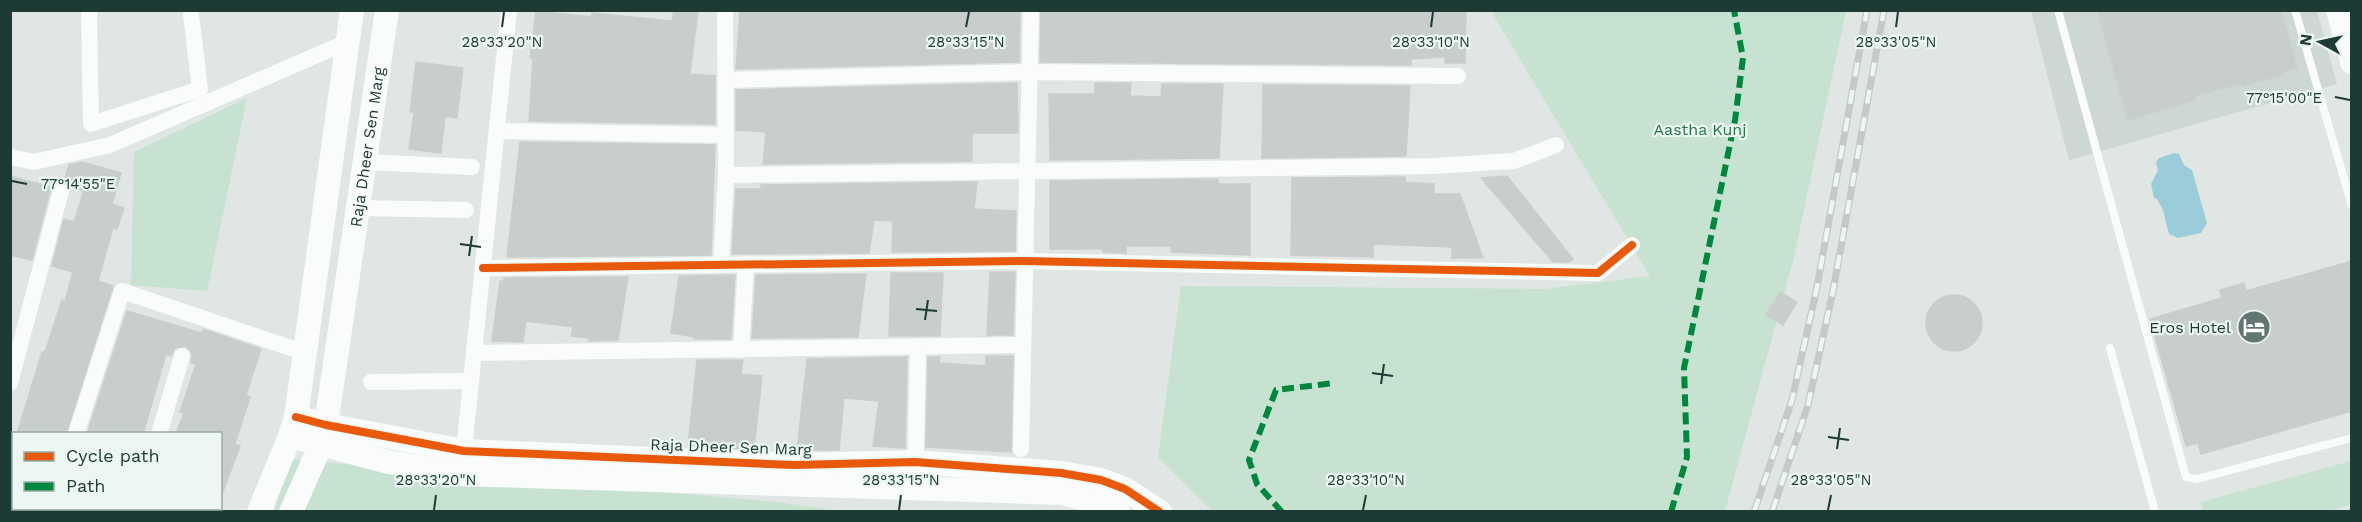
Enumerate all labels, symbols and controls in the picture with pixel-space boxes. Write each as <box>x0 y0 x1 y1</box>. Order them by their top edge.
north arrow <box>2290 12 2350 72</box>
text: 28°33'20"N <box>461 33 543 51</box>
text: 28°33'15"N <box>927 33 1005 51</box>
text: 28°33'10"N <box>1392 33 1470 51</box>
text: 28°33'05"N <box>1855 33 1937 51</box>
text: N <box>2295 33 2316 47</box>
street label: Raja Dheer Sen Marg <box>346 65 388 228</box>
text: 77°15'00"E <box>2246 89 2322 107</box>
park label: Aastha Kunj <box>1654 120 1746 139</box>
text: 77°14'55"E <box>41 175 115 193</box>
hotel icon: Eros Hotel <box>2236 309 2272 345</box>
place label: Eros Hotel <box>2149 318 2231 337</box>
legend <box>12 432 222 510</box>
street label: Raja Dheer Sen Marg <box>650 435 813 459</box>
text: Cycle path <box>66 445 160 466</box>
text: 28°33'20"N <box>395 471 477 489</box>
text: 28°33'15"N <box>862 471 940 489</box>
text: 28°33'10"N <box>1327 471 1405 489</box>
text: 28°33'05"N <box>1790 471 1872 489</box>
text: Path <box>66 475 106 496</box>

